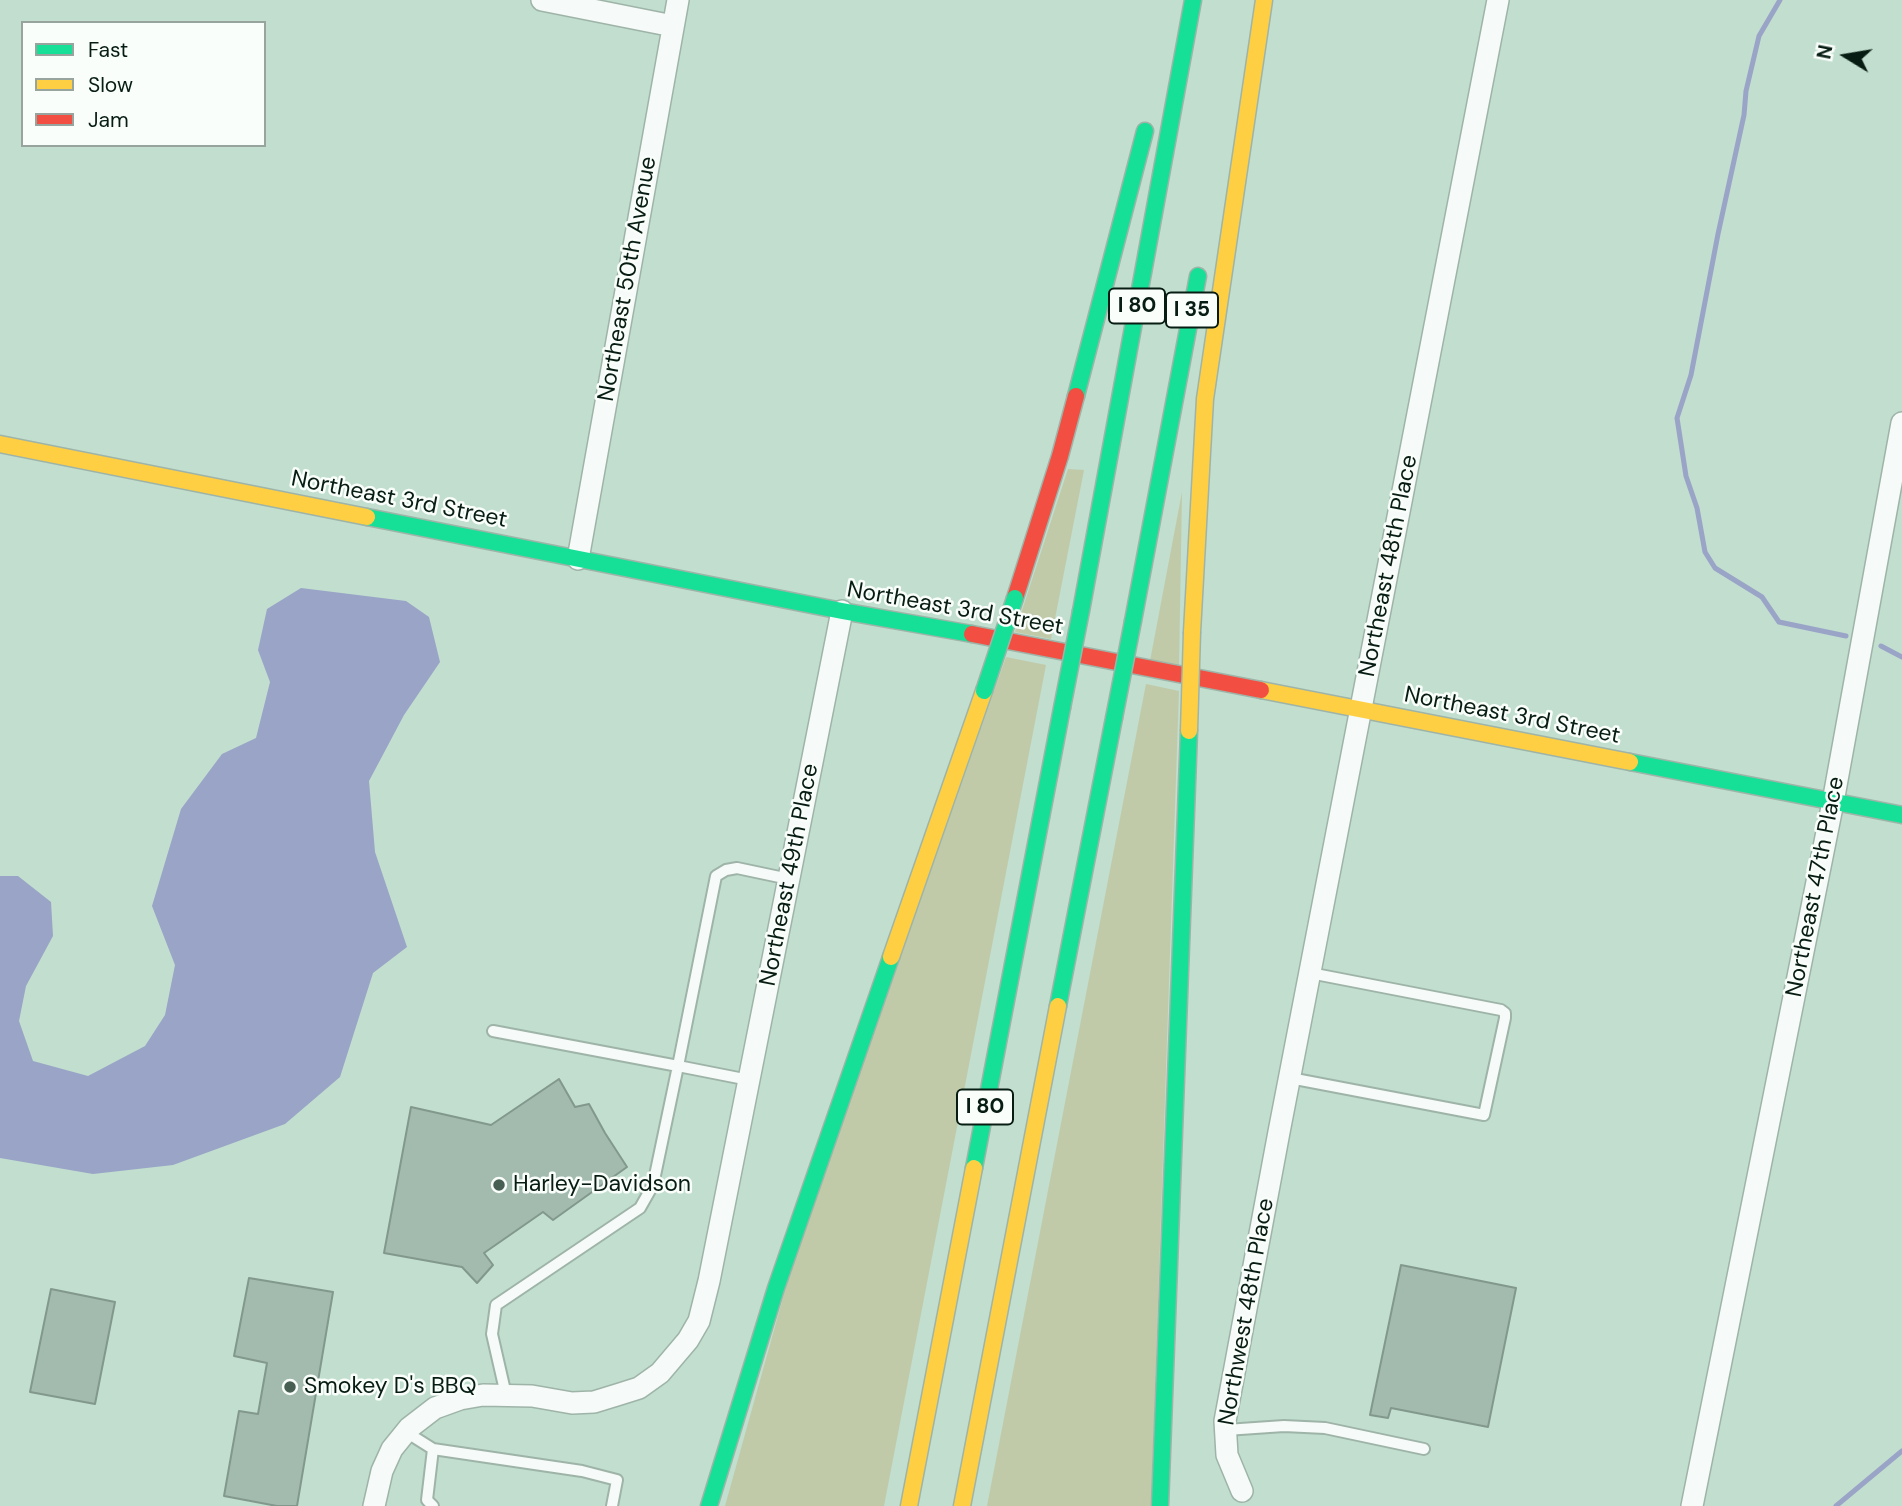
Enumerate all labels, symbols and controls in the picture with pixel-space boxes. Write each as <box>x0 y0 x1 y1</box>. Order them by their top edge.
legend <box>21 21 266 147</box>
north arrow <box>1811 21 1881 91</box>
text: Fast <box>88 36 128 64</box>
text: N <box>1811 43 1838 61</box>
text: Slow <box>88 71 133 99</box>
text: Jam <box>88 106 129 134</box>
street label: Northeast 50th Avenue <box>593 154 663 404</box>
road number: I 80 <box>1109 288 1165 324</box>
road number: I 35 <box>1166 292 1218 328</box>
street label: Northeast 48th Place <box>1354 453 1424 679</box>
street label: Northeast 3rd Street <box>289 466 509 534</box>
street label: Northeast 3rd Street <box>845 576 1065 642</box>
street label: Northeast 3rd Street <box>1402 682 1622 750</box>
street label: Northeast 49th Place <box>755 761 825 989</box>
street label: Northeast 47th Place <box>1781 775 1851 999</box>
road number: I 80 <box>957 1090 1013 1124</box>
place label: Harley-Davidson <box>513 1171 691 1199</box>
marker: Harley-Davidson <box>491 1177 507 1193</box>
street label: Northwest 48th Place <box>1213 1196 1281 1428</box>
place label: Smokey D's BBQ <box>304 1373 476 1401</box>
marker: Smokey D's BBQ <box>282 1379 298 1395</box>

